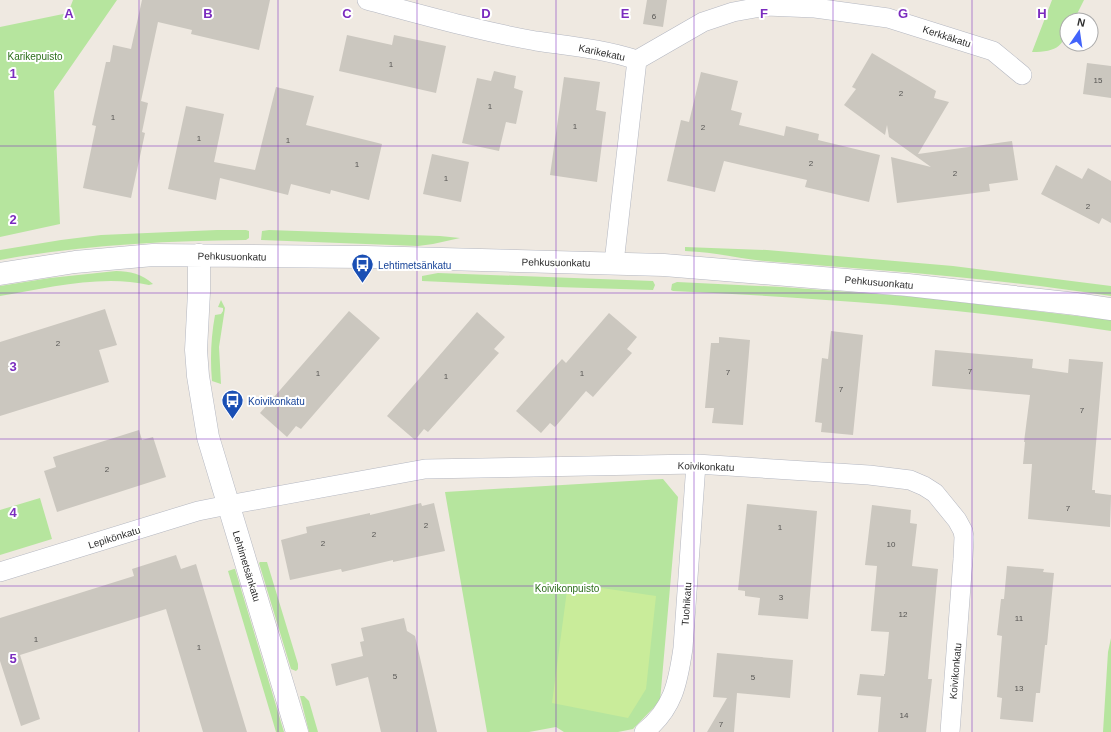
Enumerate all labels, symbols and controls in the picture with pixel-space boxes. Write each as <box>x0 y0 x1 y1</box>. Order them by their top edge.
text: A <box>64 6 74 21</box>
text: B <box>203 6 213 21</box>
text: C <box>342 6 352 21</box>
text: D <box>481 6 491 21</box>
text: E <box>621 6 630 21</box>
text: F <box>760 6 768 21</box>
text: G <box>898 6 908 21</box>
text: H <box>1037 6 1047 21</box>
house number: 6 <box>652 12 657 21</box>
north arrow <box>1059 12 1099 52</box>
text: N <box>1076 16 1087 29</box>
street label: Kerkkäkatu <box>921 24 972 49</box>
street label: Karikekatu <box>578 42 626 63</box>
park label: Karikepuisto <box>7 51 63 62</box>
house number: 1 <box>389 60 394 69</box>
text: 1 <box>9 66 17 81</box>
house number: 15 <box>1094 76 1103 85</box>
house number: 2 <box>899 89 904 98</box>
house number: 1 <box>488 102 493 111</box>
house number: 1 <box>111 113 116 122</box>
house number: 1 <box>573 122 578 131</box>
house number: 2 <box>701 123 706 132</box>
house number: 1 <box>197 134 202 143</box>
house number: 1 <box>286 136 291 145</box>
house number: 2 <box>809 159 814 168</box>
house number: 1 <box>355 160 360 169</box>
house number: 2 <box>953 169 958 178</box>
house number: 1 <box>444 174 449 183</box>
house number: 2 <box>1086 202 1091 211</box>
text: 2 <box>9 212 17 227</box>
street label: Pehkusuonkatu <box>197 250 267 263</box>
bus stop icon: Lehtimetsänkatu <box>349 252 375 285</box>
street label: Pehkusuonkatu <box>521 256 591 269</box>
place label: Lehtimetsänkatu <box>378 260 451 271</box>
street label: Pehkusuonkatu <box>844 274 914 291</box>
house number: 2 <box>56 339 61 348</box>
text: 3 <box>9 359 17 374</box>
house number: 7 <box>968 367 973 376</box>
house number: 7 <box>726 368 731 377</box>
house number: 1 <box>316 369 321 378</box>
house number: 1 <box>580 369 585 378</box>
house number: 1 <box>444 372 449 381</box>
house number: 7 <box>839 385 844 394</box>
bus stop icon: Koivikonkatu <box>220 388 246 421</box>
place label: Koivikonkatu <box>248 396 305 407</box>
house number: 7 <box>1080 406 1085 415</box>
street label: Koivikonkatu <box>677 460 735 473</box>
house number: 2 <box>105 465 110 474</box>
house number: 7 <box>1066 504 1071 513</box>
text: 4 <box>9 505 17 520</box>
house number: 2 <box>424 521 429 530</box>
house number: 1 <box>778 523 783 532</box>
street label: Lepikönkatu <box>87 524 142 551</box>
street label: Lehtimetsänkatu <box>231 529 263 603</box>
house number: 2 <box>372 530 377 539</box>
house number: 2 <box>321 539 326 548</box>
house number: 10 <box>887 540 896 549</box>
street label: Tuohikatu <box>679 582 694 626</box>
park label: Koivikonpuisto <box>535 583 600 594</box>
house number: 3 <box>779 593 784 602</box>
house number: 12 <box>899 610 908 619</box>
house number: 11 <box>1015 614 1024 623</box>
house number: 1 <box>34 635 39 644</box>
street label: Koivikonkatu <box>948 642 963 700</box>
house number: 1 <box>197 643 202 652</box>
text: 5 <box>9 651 17 666</box>
house number: 5 <box>393 672 398 681</box>
house number: 5 <box>751 673 756 682</box>
house number: 13 <box>1015 684 1024 693</box>
house number: 14 <box>900 711 909 720</box>
house number: 7 <box>719 720 724 729</box>

